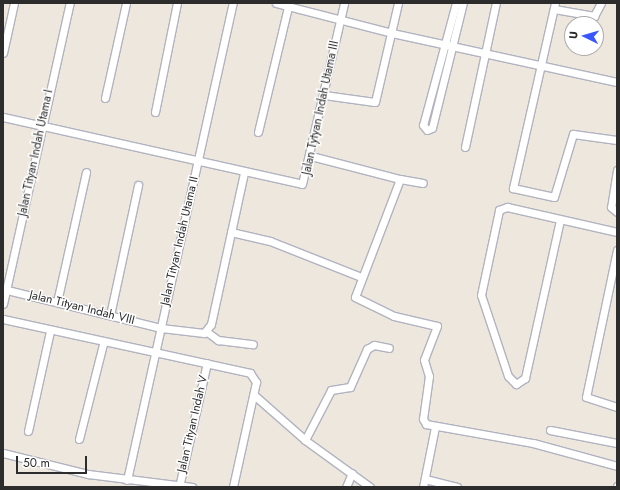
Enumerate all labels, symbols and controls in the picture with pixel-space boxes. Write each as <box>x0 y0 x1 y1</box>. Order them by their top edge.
north arrow <box>564 16 604 56</box>
text: U <box>565 30 581 40</box>
street label: Jalan Tytyan Indah Utama III <box>300 40 342 176</box>
street label: Jalan Tityan Indah Utama I <box>16 88 56 218</box>
street label: Jalan Tityan Indah Utama II <box>158 175 202 307</box>
street label: Jalan Tityan Indah VIII <box>28 288 136 328</box>
street label: Jalan Tityan Indah V <box>175 374 211 474</box>
scale bar <box>18 448 89 474</box>
text: 50 m <box>23 454 50 472</box>

